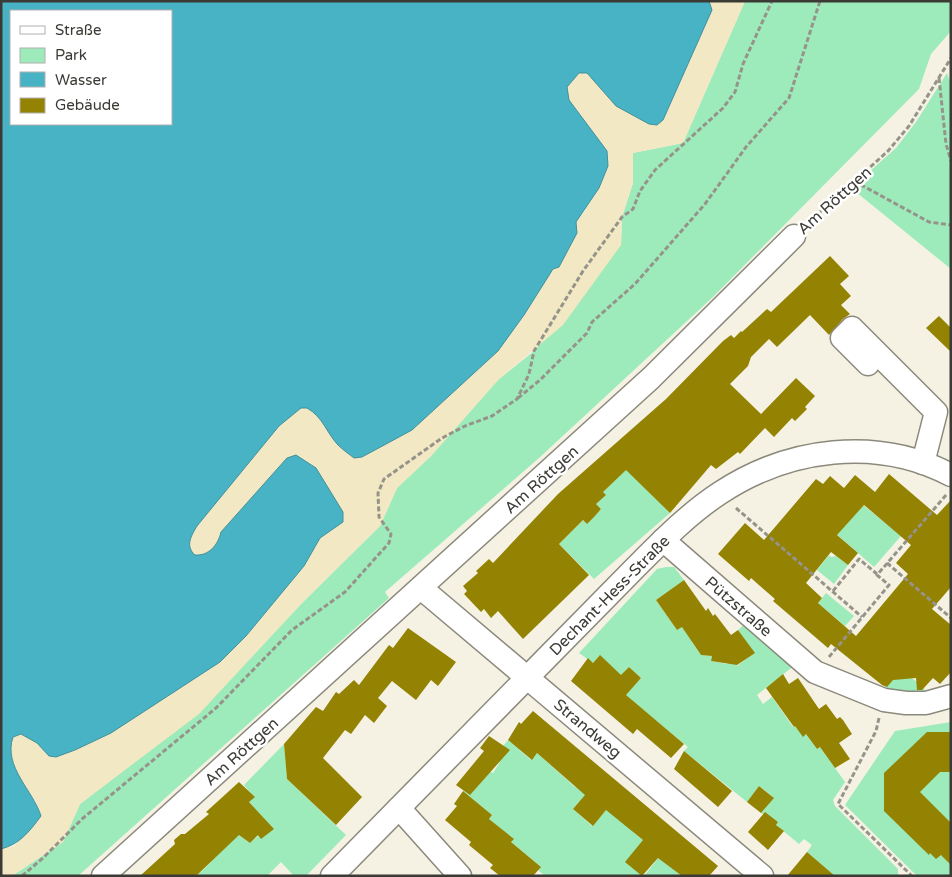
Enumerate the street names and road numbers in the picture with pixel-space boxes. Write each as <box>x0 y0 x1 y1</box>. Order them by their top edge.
street label: Am Röttgen <box>794 162 876 239</box>
street label: Am Röttgen <box>501 441 583 518</box>
street label: Dechant-Hess-Straße <box>545 531 674 660</box>
street label: Pützstraße <box>701 572 776 641</box>
street label: Strandweg <box>549 695 625 763</box>
street label: Am Röttgen <box>201 713 283 790</box>

